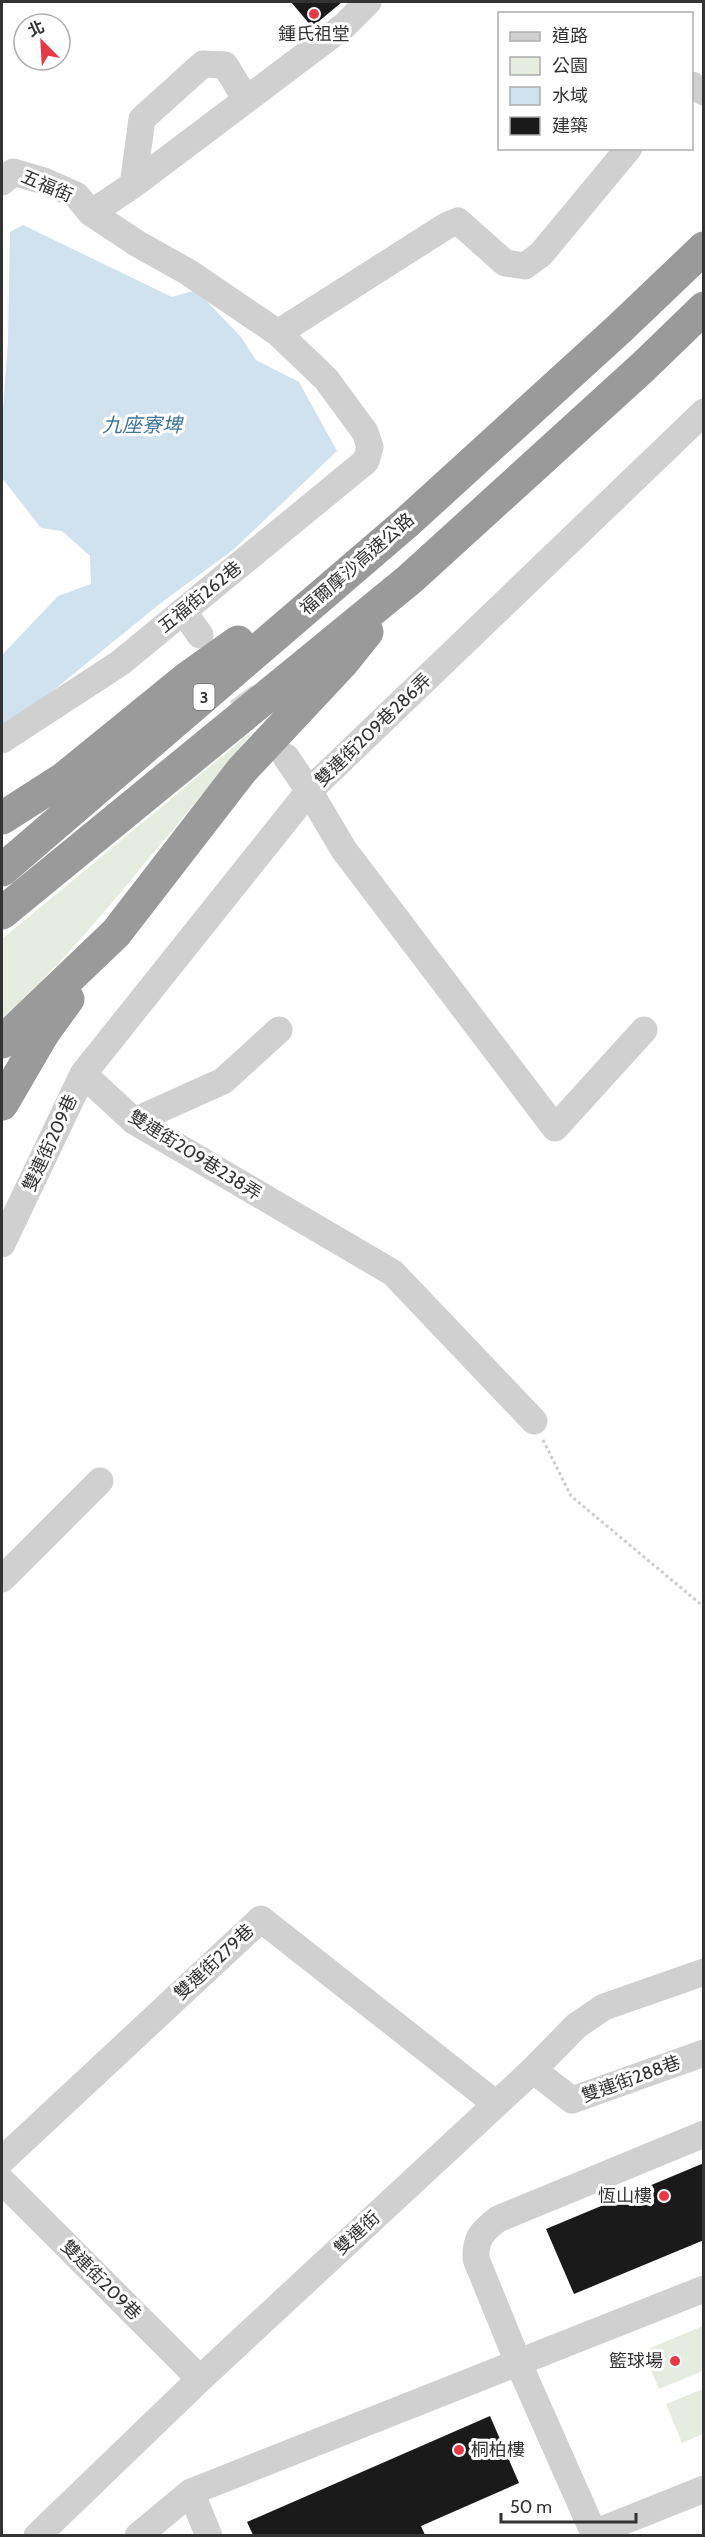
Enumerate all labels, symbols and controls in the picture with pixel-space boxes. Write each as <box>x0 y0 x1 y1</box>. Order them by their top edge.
marker: 鍾氏祖堂 <box>307 7 321 21</box>
north arrow <box>12 12 72 72</box>
legend <box>498 12 693 150</box>
text: 北 <box>25 17 47 41</box>
place label: 鍾氏祖堂 <box>278 23 350 45</box>
text: 道路 <box>552 25 588 47</box>
text: 公園 <box>552 55 588 77</box>
text: 水域 <box>552 85 588 107</box>
text: 建築 <box>552 115 588 137</box>
street label: 五福街 <box>18 165 76 207</box>
water label: 九座寮埤 <box>102 413 184 437</box>
street label: 福爾摩沙高速公路 <box>295 508 419 620</box>
street label: 五福街262巷 <box>154 557 246 637</box>
street label: 雙連街209巷286弄 <box>310 669 436 791</box>
road number: 3 <box>194 684 214 710</box>
street label: 雙連街209巷 <box>18 1091 82 1195</box>
street label: 雙連街209巷238弄 <box>125 1105 265 1205</box>
street label: 雙連街279巷 <box>170 1920 258 2004</box>
street label: 雙連街288巷 <box>579 2051 683 2107</box>
place label: 恆山樓 <box>598 2185 652 2207</box>
marker: 恆山樓 <box>657 2189 671 2203</box>
street label: 雙連街 <box>330 2207 384 2259</box>
street label: 雙連街209巷 <box>56 2235 146 2325</box>
place label: 籃球場 <box>609 2350 663 2372</box>
marker: 籃球場 <box>668 2354 682 2368</box>
place label: 桐柏樓 <box>471 2439 525 2461</box>
marker: 桐柏樓 <box>452 2443 466 2457</box>
scale bar <box>501 2486 636 2524</box>
text: 50 m <box>510 2496 552 2518</box>

